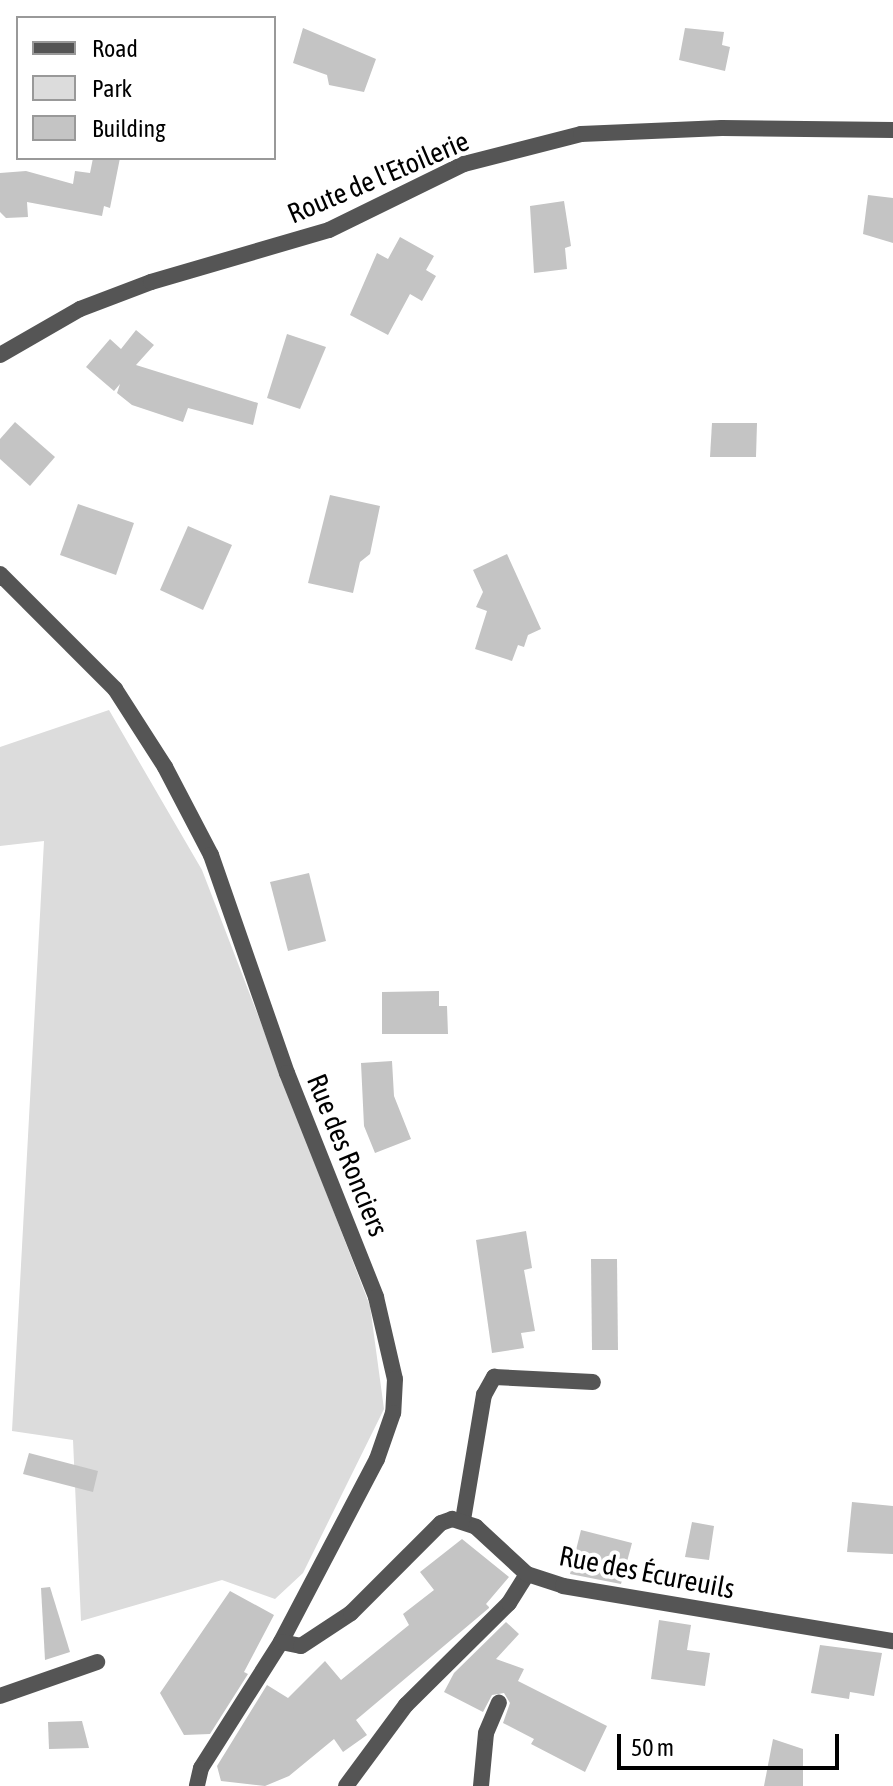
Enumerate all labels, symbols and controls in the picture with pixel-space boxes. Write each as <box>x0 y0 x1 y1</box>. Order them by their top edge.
legend <box>16 16 276 160</box>
text: Road <box>92 35 138 62</box>
text: Park <box>92 75 132 102</box>
text: Building <box>92 115 165 142</box>
street label: Route de l'Etoilerie <box>282 124 474 230</box>
street label: Rue des Ronciers <box>300 1069 396 1241</box>
street label: Rue des Écureuils <box>557 1539 737 1605</box>
scale bar <box>621 1718 843 1768</box>
text: 50 m <box>631 1734 674 1761</box>

